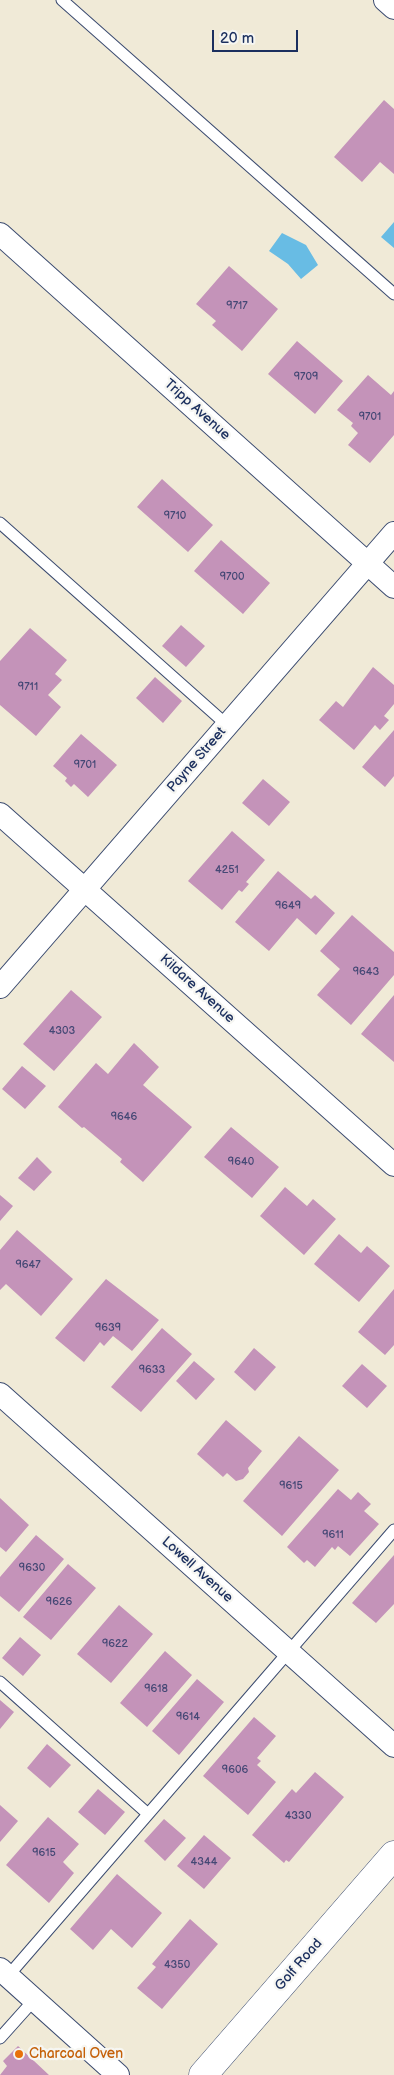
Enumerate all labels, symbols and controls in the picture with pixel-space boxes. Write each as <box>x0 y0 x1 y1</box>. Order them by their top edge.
scale bar <box>214 20 300 52</box>
text: 20 m <box>220 29 254 48</box>
house number: 9717 <box>226 299 248 313</box>
house number: 9709 <box>294 370 318 384</box>
street label: Tripp Avenue <box>161 376 233 444</box>
house number: 9701 <box>359 410 381 424</box>
house number: 9710 <box>164 509 186 523</box>
house number: 9700 <box>220 570 244 584</box>
house number: 9711 <box>18 680 38 694</box>
street label: Payne Street <box>164 724 230 796</box>
house number: 9701 <box>74 758 96 772</box>
house number: 4251 <box>215 863 239 877</box>
house number: 9649 <box>275 899 301 913</box>
street label: Kildare Avenue <box>156 951 238 1027</box>
house number: 9643 <box>353 965 379 979</box>
house number: 4303 <box>49 1024 75 1038</box>
house number: 9646 <box>111 1110 137 1124</box>
house number: 9640 <box>228 1155 254 1169</box>
house number: 9647 <box>15 1258 41 1272</box>
house number: 9639 <box>95 1321 121 1335</box>
house number: 9633 <box>139 1363 165 1377</box>
house number: 9615 <box>279 1479 303 1493</box>
house number: 9611 <box>322 1528 344 1542</box>
street label: Lowell Avenue <box>158 1534 236 1606</box>
house number: 9630 <box>19 1561 45 1575</box>
house number: 9626 <box>46 1595 72 1609</box>
house number: 9622 <box>102 1637 128 1651</box>
house number: 9618 <box>144 1682 168 1696</box>
house number: 9614 <box>176 1710 200 1724</box>
house number: 9606 <box>222 1763 248 1777</box>
house number: 4330 <box>285 1809 311 1823</box>
house number: 9615 <box>32 1846 56 1860</box>
house number: 4344 <box>191 1855 217 1869</box>
street label: Golf Road <box>272 1936 326 1994</box>
house number: 4350 <box>164 1958 190 1972</box>
place label: Charcoal Oven <box>29 2046 123 2062</box>
marker: Charcoal Oven <box>13 2048 25 2060</box>

